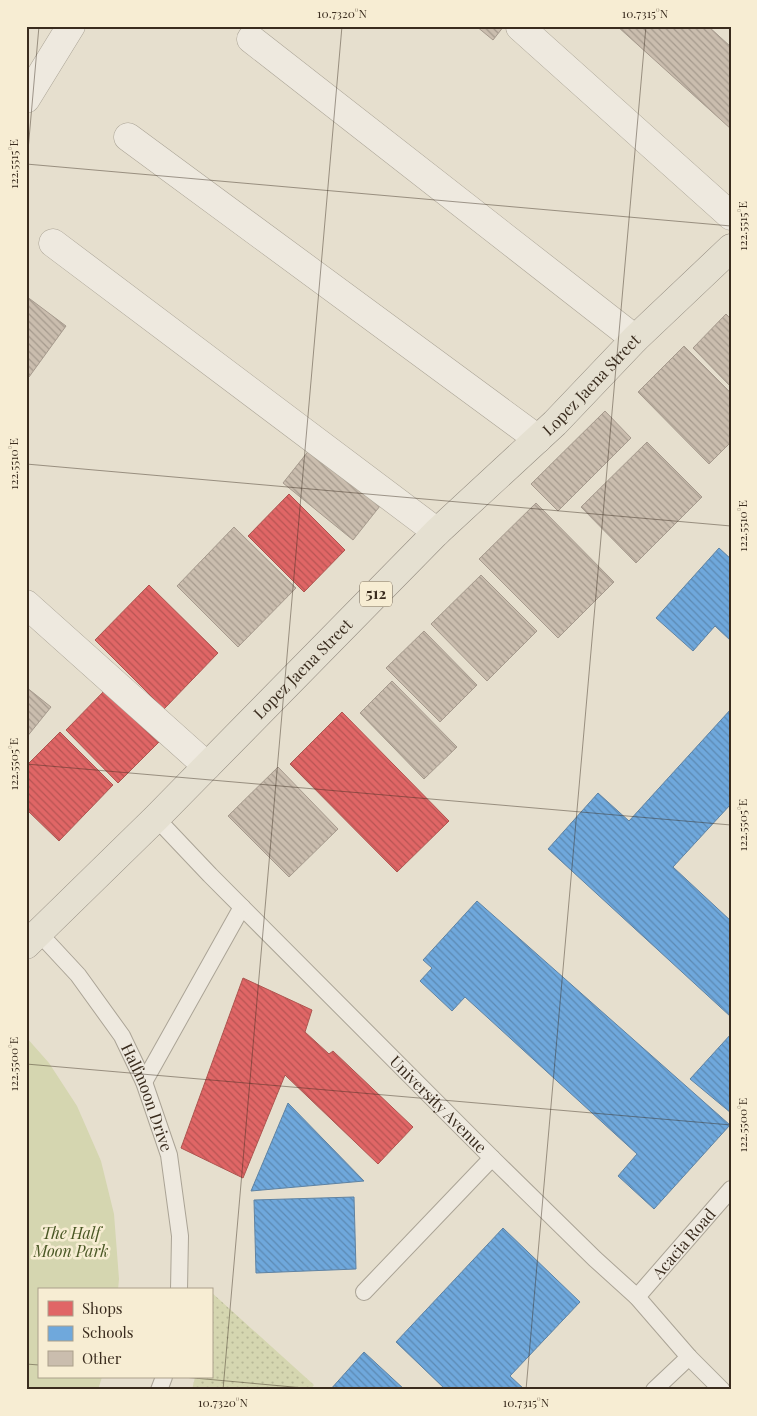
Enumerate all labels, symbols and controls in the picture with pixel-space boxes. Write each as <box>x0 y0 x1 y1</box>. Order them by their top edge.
text: 10.7320°N <box>317 5 368 21</box>
text: 10.7315°N <box>622 5 669 21</box>
text: 122.5515°E <box>5 139 21 189</box>
text: 122.5515°E <box>734 201 750 251</box>
street label: Lopez Jaena Street <box>538 329 644 440</box>
text: 122.5510°E <box>5 438 21 490</box>
text: 122.5510°E <box>734 500 750 552</box>
road number: 512 <box>360 582 392 606</box>
street label: Lopez Jaena Street <box>248 614 356 723</box>
text: 122.5505°E <box>5 738 21 790</box>
text: 122.5505°E <box>734 799 750 851</box>
text: 122.5500°E <box>5 1037 21 1091</box>
street label: Halfmoon Drive <box>117 1040 178 1154</box>
street label: University Avenue <box>386 1051 492 1157</box>
text: 122.5500°E <box>734 1098 750 1152</box>
street label: Acacia Road <box>646 1204 720 1283</box>
park label: The Half Moon Park <box>32 1222 109 1261</box>
legend <box>38 1288 212 1378</box>
text: Shops <box>82 1298 123 1318</box>
text: Schools <box>82 1322 134 1342</box>
text: Other <box>82 1348 122 1368</box>
text: 10.7320°N <box>198 1394 249 1410</box>
text: 10.7315°N <box>503 1394 550 1410</box>

